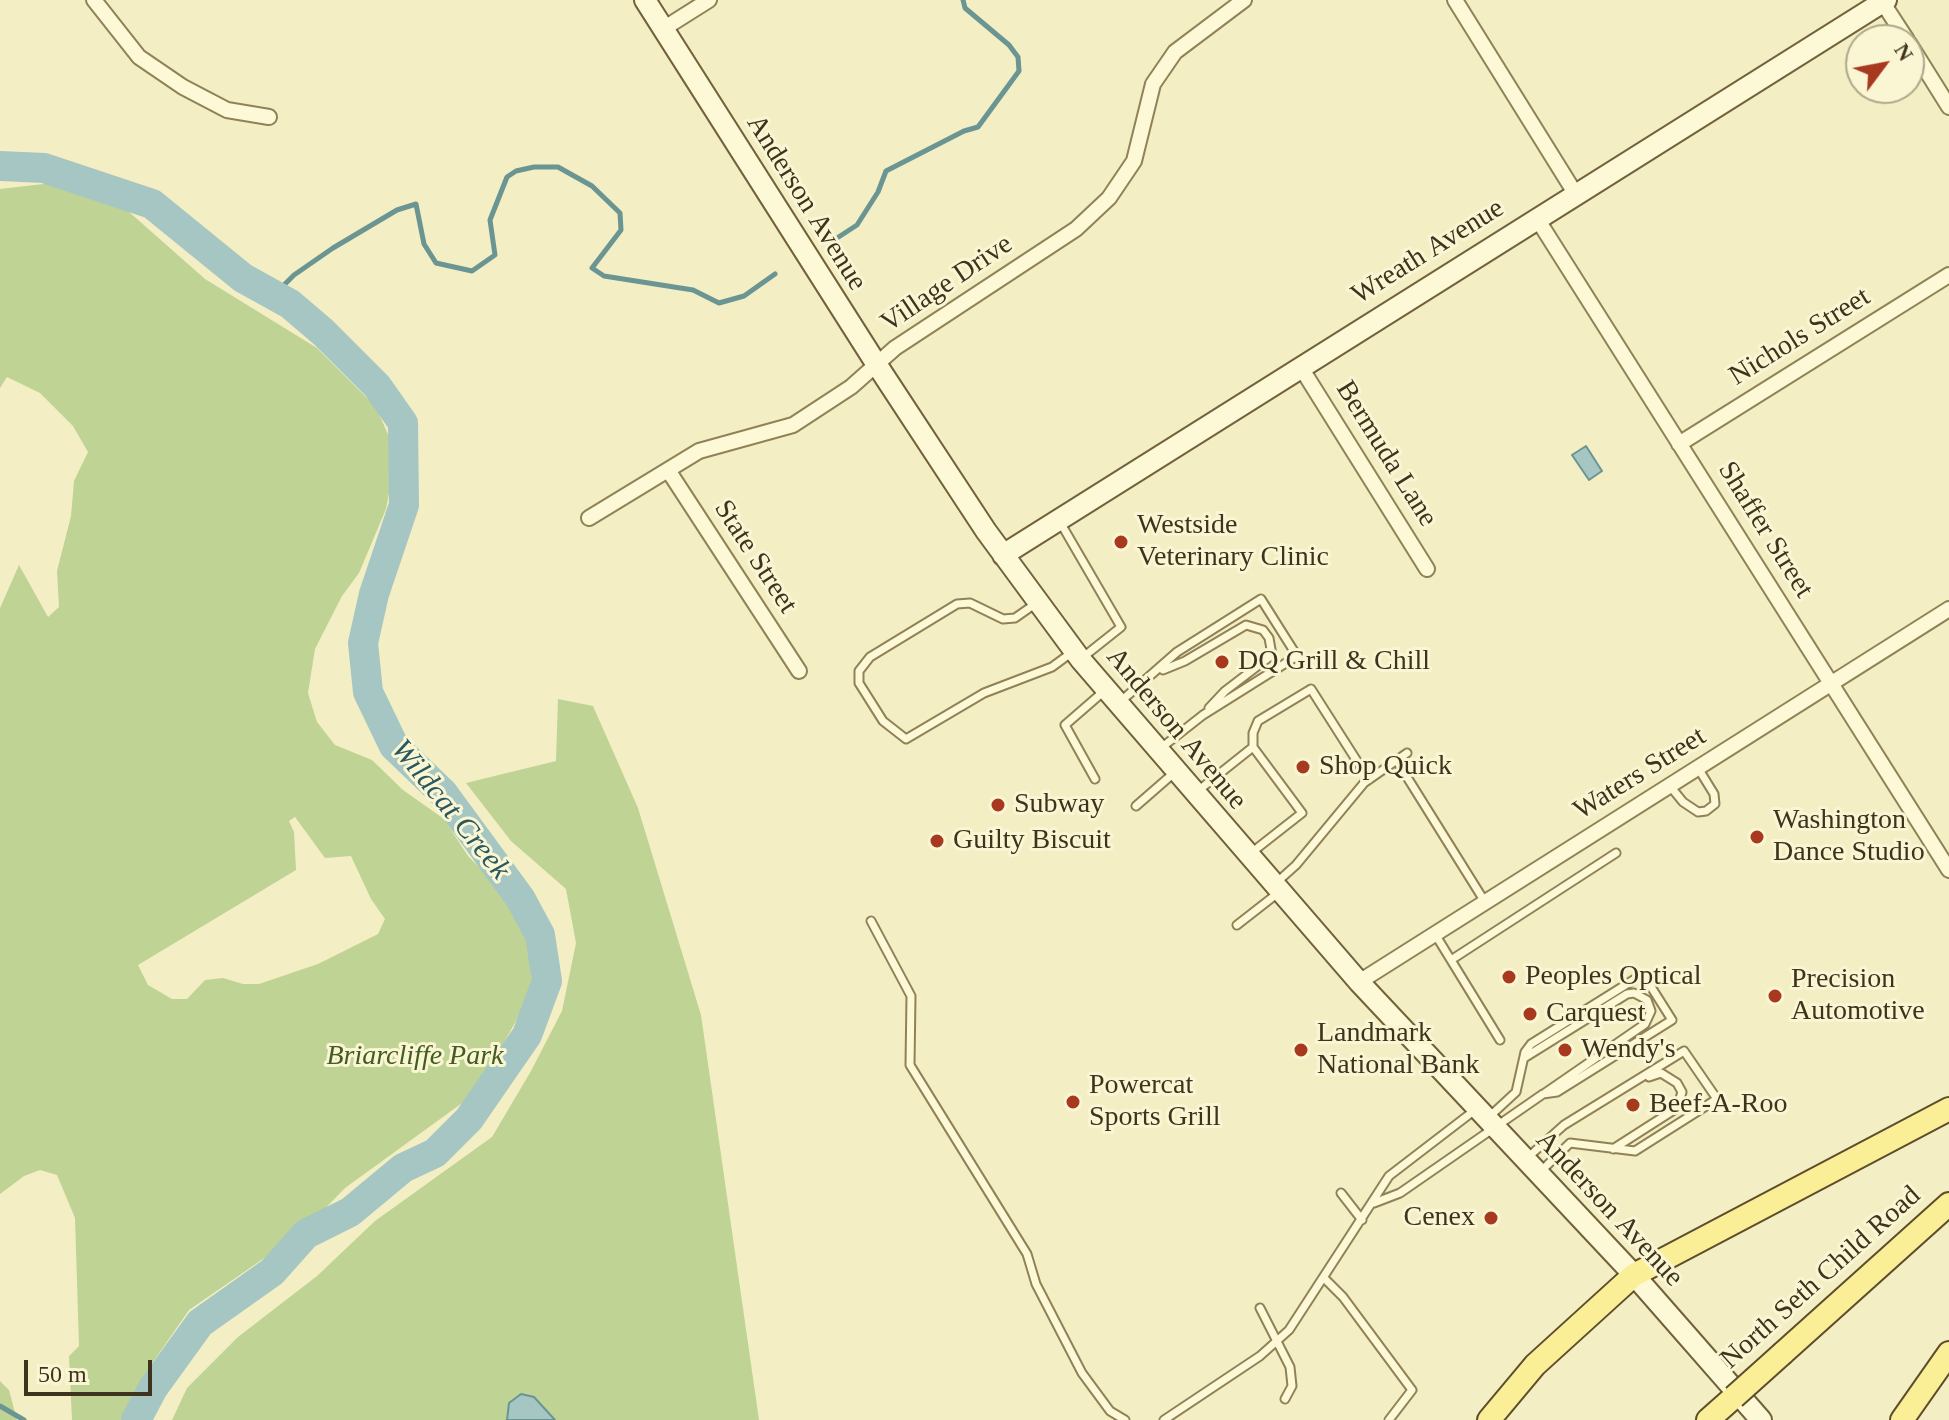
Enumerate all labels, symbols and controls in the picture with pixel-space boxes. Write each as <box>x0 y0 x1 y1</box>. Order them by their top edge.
north arrow <box>1845 24 1925 104</box>
text: N <box>1889 39 1919 65</box>
street label: Anderson Avenue <box>739 109 873 297</box>
street label: Wreath Avenue <box>1346 192 1510 312</box>
street label: Village Drive <box>875 228 1019 340</box>
street label: Nichols Street <box>1724 281 1876 393</box>
street label: Bermuda Lane <box>1328 375 1444 533</box>
street label: Shaffer Street <box>1710 456 1820 604</box>
street label: State Street <box>706 494 804 620</box>
place label: Westside Veterinary Clinic <box>1137 509 1329 575</box>
marker: Westside Veterinary Clinic <box>1112 533 1130 551</box>
street label: Anderson Avenue <box>1099 641 1253 817</box>
place label: DQ Grill & Chill <box>1238 645 1430 679</box>
marker: DQ Grill & Chill <box>1213 653 1231 671</box>
street label: Waters Street <box>1568 720 1712 828</box>
water label: Wildcat Creek <box>383 733 517 887</box>
place label: Shop Quick <box>1319 750 1452 784</box>
marker: Shop Quick <box>1294 758 1312 776</box>
place label: Subway <box>1014 788 1104 822</box>
marker: Subway <box>989 796 1007 814</box>
place label: Washington Dance Studio <box>1773 804 1925 870</box>
place label: Guilty Biscuit <box>953 824 1111 858</box>
marker: Washington Dance Studio <box>1748 828 1766 846</box>
marker: Guilty Biscuit <box>928 832 946 850</box>
place label: Peoples Optical <box>1525 960 1702 994</box>
place label: Precision Automotive <box>1791 963 1925 1029</box>
marker: Peoples Optical <box>1500 968 1518 986</box>
marker: Precision Automotive <box>1766 987 1784 1005</box>
place label: Carquest <box>1546 997 1646 1031</box>
marker: Carquest <box>1521 1005 1539 1023</box>
place label: Landmark National Bank <box>1317 1017 1480 1083</box>
place label: Wendy's <box>1581 1033 1676 1067</box>
park label: Briarcliffe Park <box>326 1040 504 1074</box>
marker: Landmark National Bank <box>1292 1041 1310 1059</box>
marker: Wendy's <box>1556 1041 1574 1059</box>
place label: Powercat Sports Grill <box>1089 1069 1220 1135</box>
place label: Beef-A-Roo <box>1649 1088 1787 1122</box>
marker: Powercat Sports Grill <box>1064 1093 1082 1111</box>
marker: Beef-A-Roo <box>1624 1096 1642 1114</box>
street label: Anderson Avenue <box>1528 1124 1690 1294</box>
street label: North Seth Child Road <box>1714 1179 1928 1377</box>
place label: Cenex <box>1403 1201 1475 1235</box>
marker: Cenex <box>1482 1209 1500 1227</box>
scale bar <box>28 1344 156 1394</box>
text: 50 m <box>38 1361 87 1387</box>

